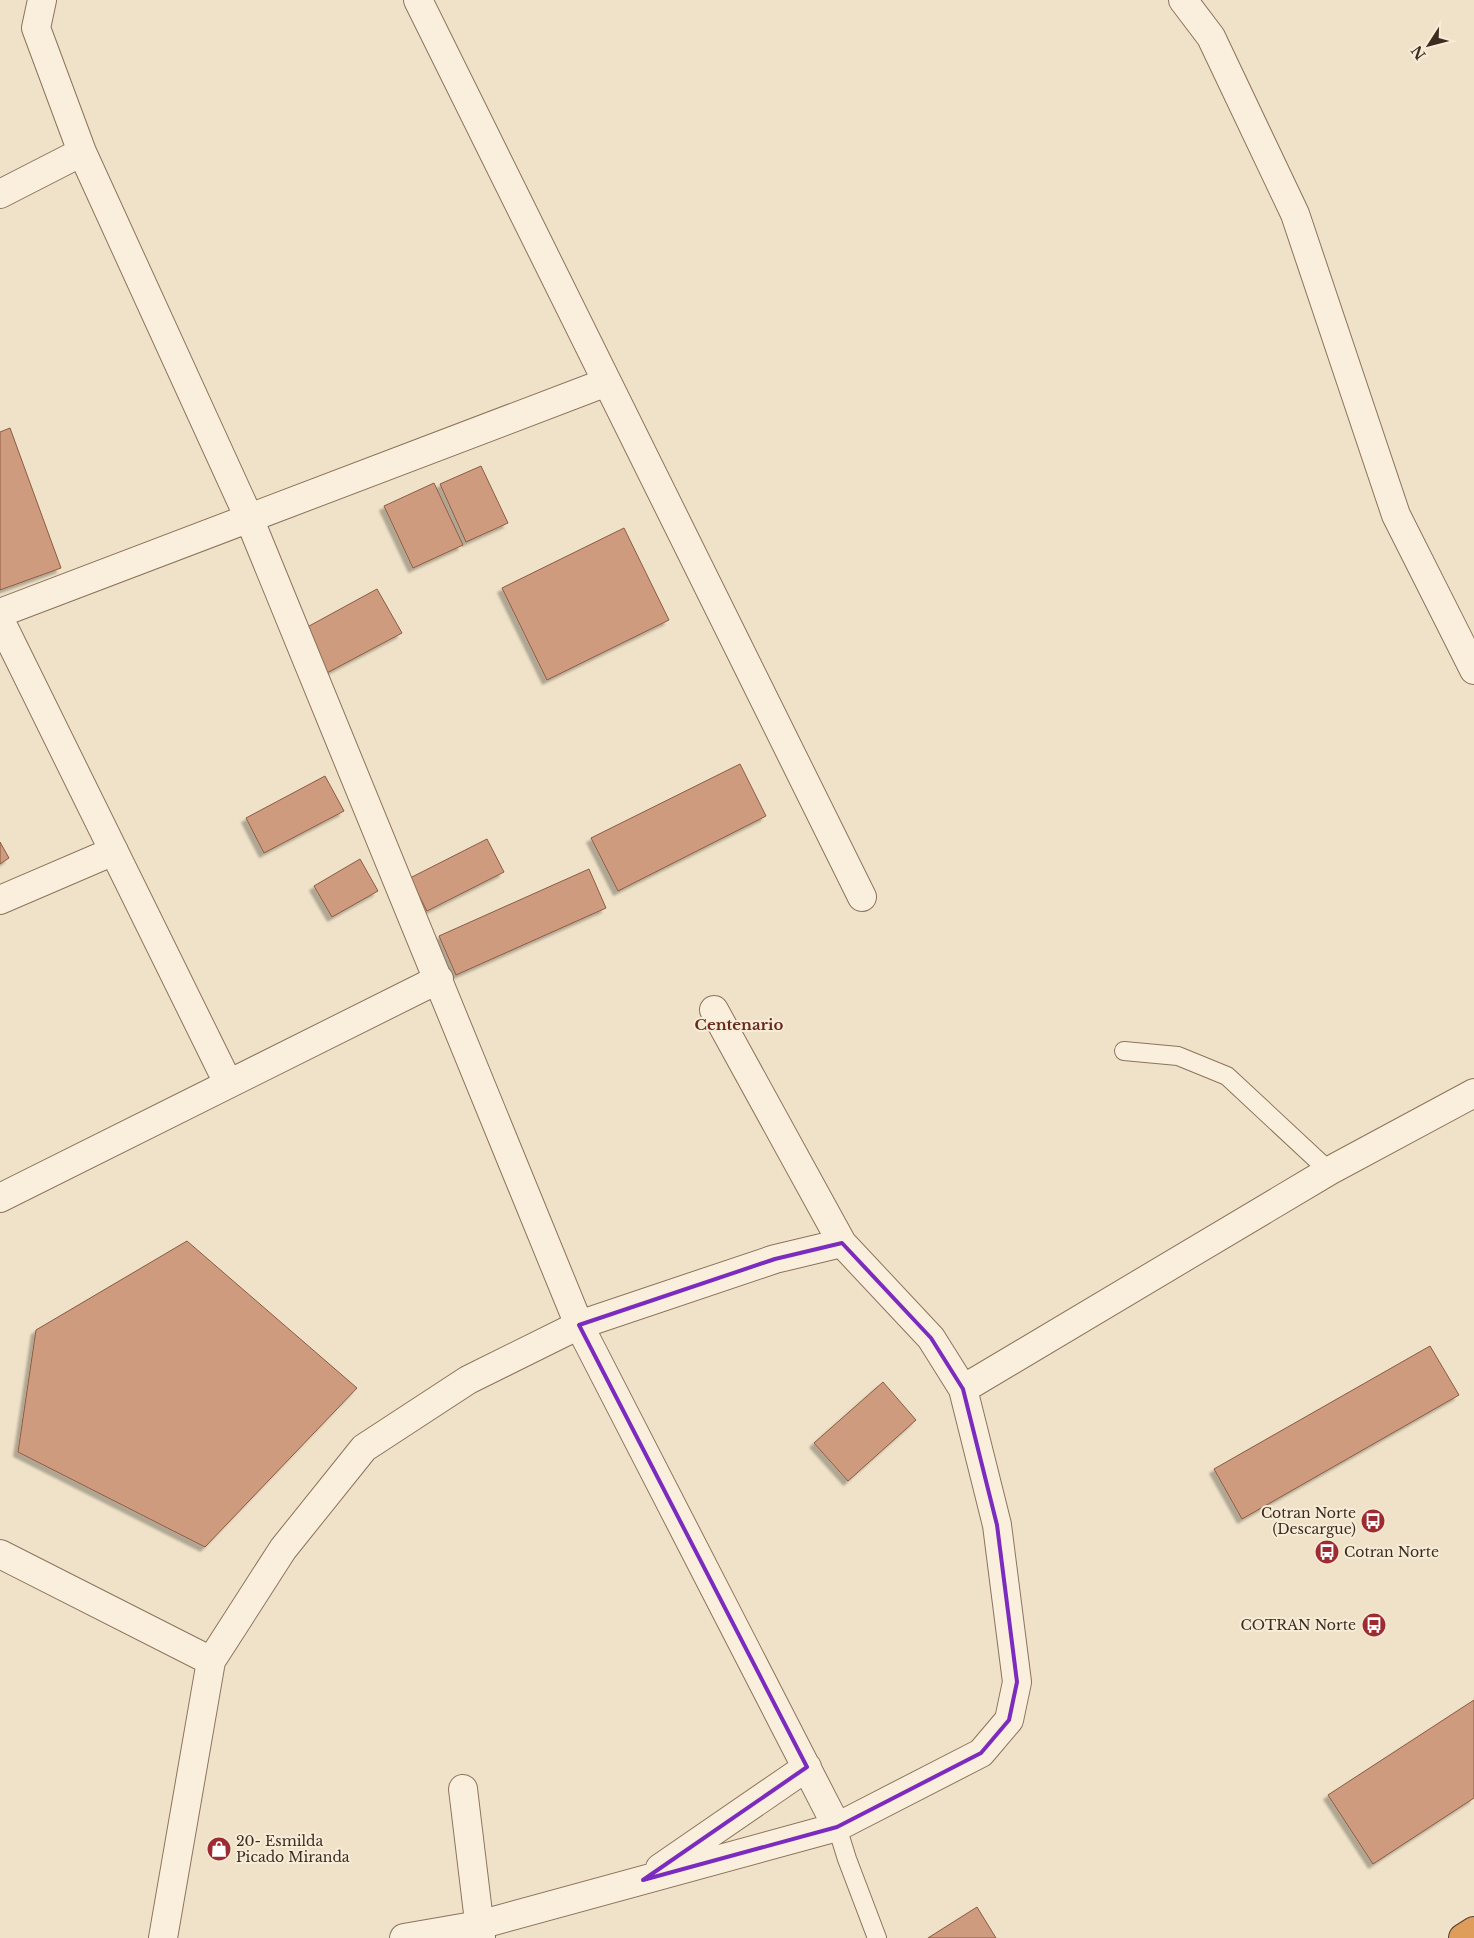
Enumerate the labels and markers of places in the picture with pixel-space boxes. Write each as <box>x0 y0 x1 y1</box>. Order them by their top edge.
place label: Cotran Norte (Descargue) <box>1261 1504 1356 1538</box>
bus stop icon: Cotran Norte (Descargue) <box>1360 1508 1386 1534</box>
bus stop icon: Cotran Norte <box>1314 1539 1340 1565</box>
place label: Cotran Norte <box>1344 1543 1439 1561</box>
bus stop icon: COTRAN Norte <box>1361 1612 1387 1638</box>
place label: COTRAN Norte <box>1241 1616 1356 1634</box>
place label: 20- Esmilda Picado Miranda <box>236 1832 350 1866</box>
shop icon: 20- Esmilda Picado Miranda <box>206 1836 232 1862</box>

